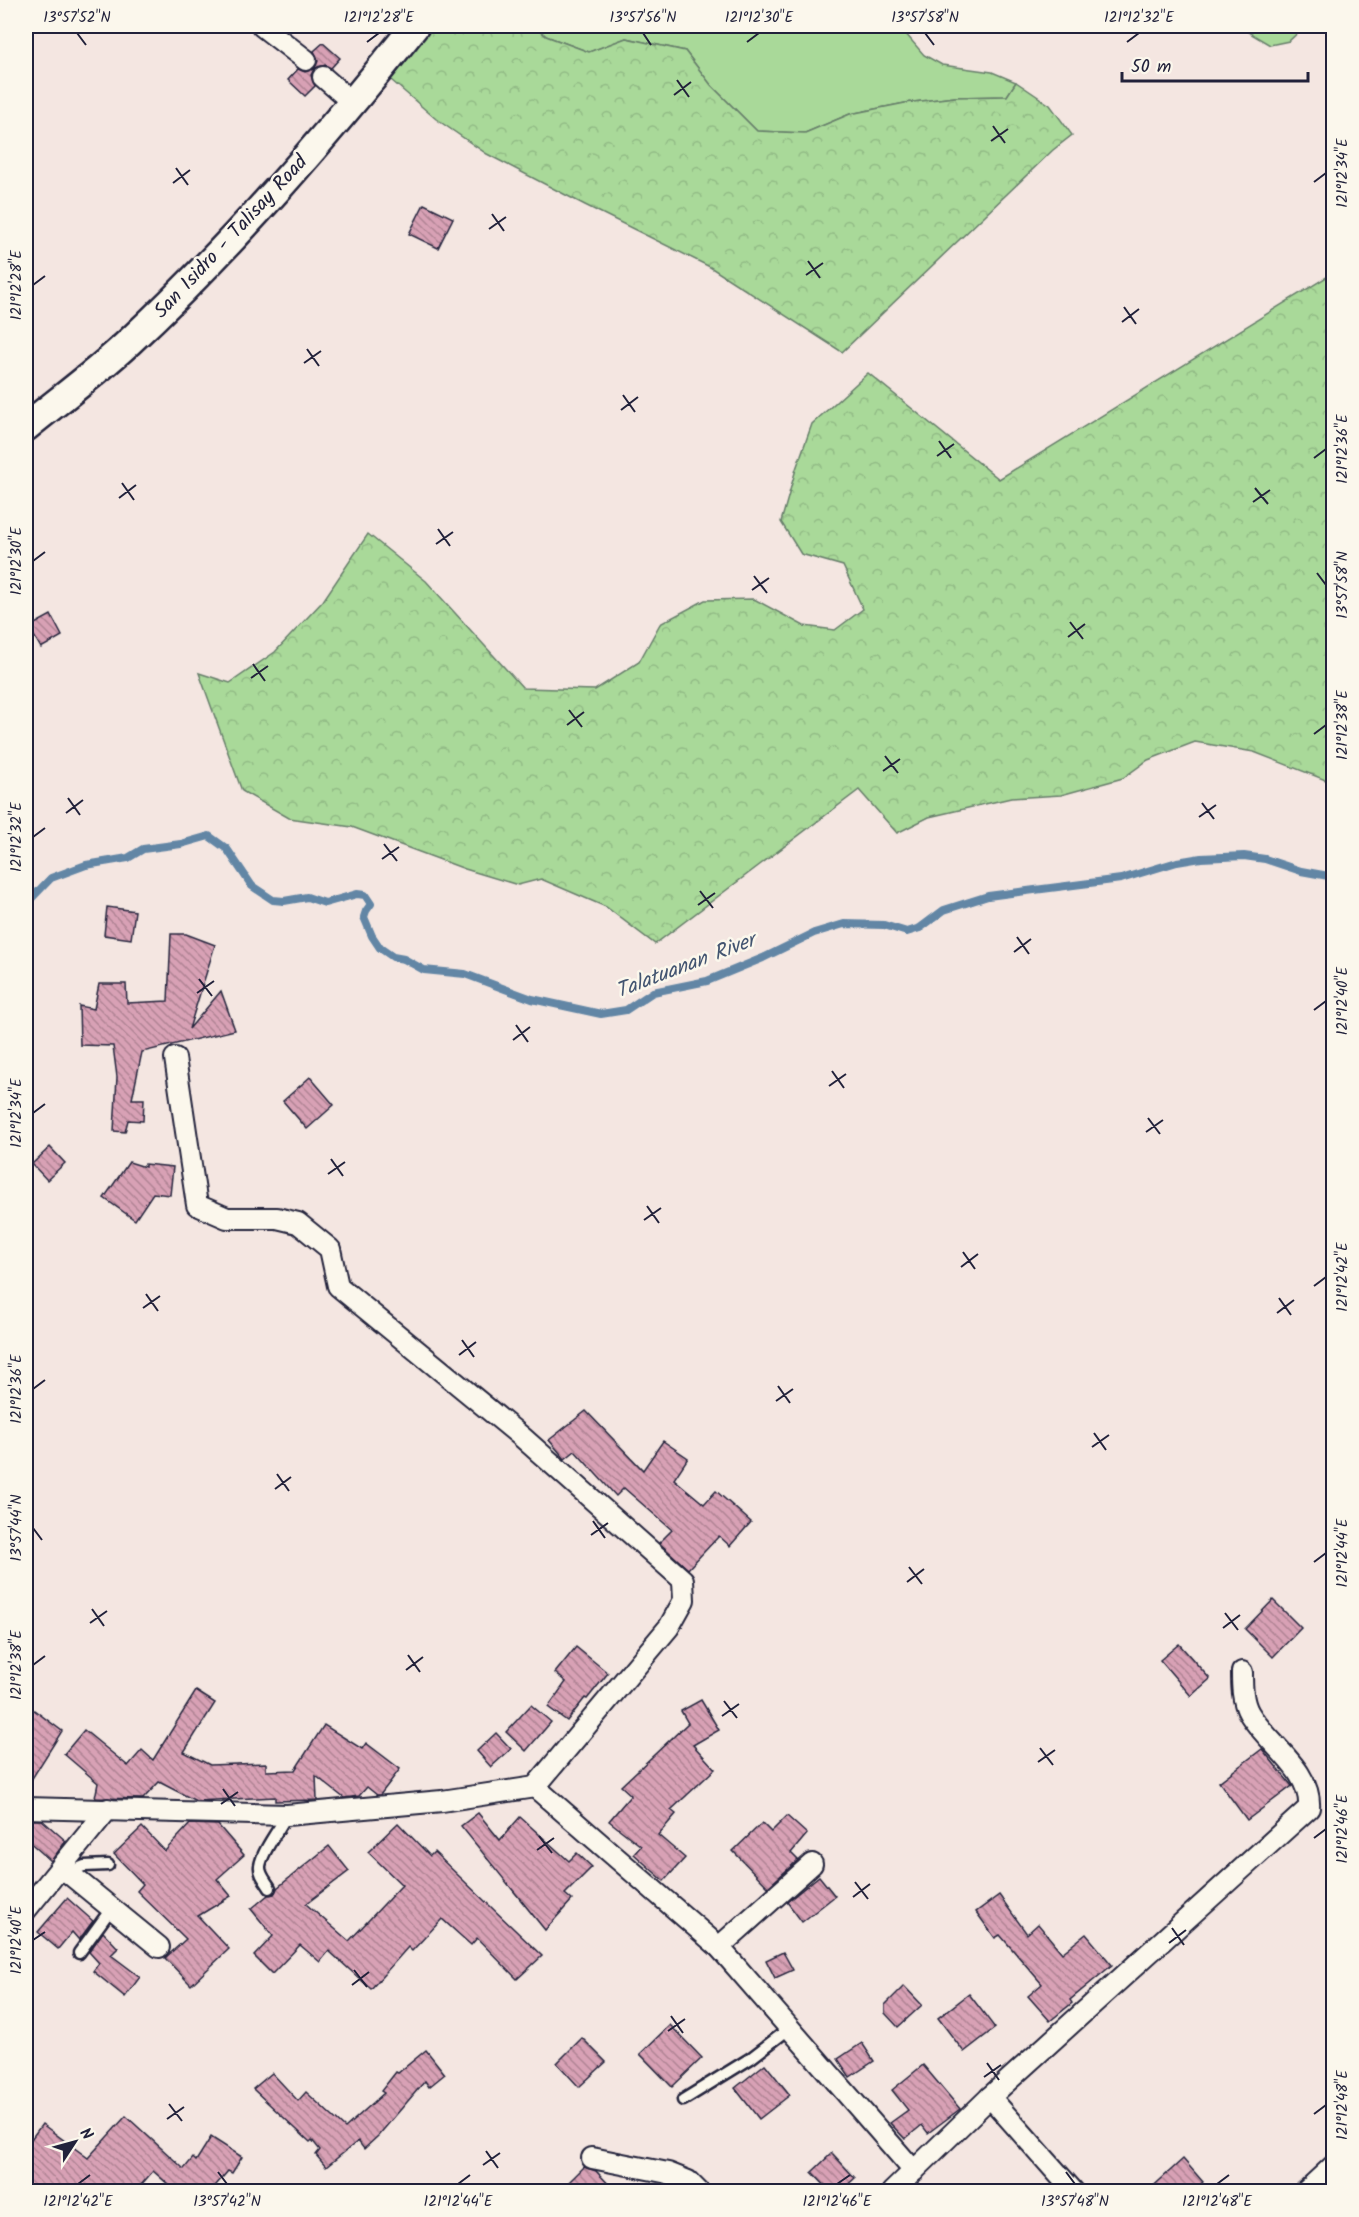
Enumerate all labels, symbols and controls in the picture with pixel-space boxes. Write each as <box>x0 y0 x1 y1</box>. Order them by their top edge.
text: 13°57'52"N <box>43 6 111 30</box>
text: 121°12'28"E <box>344 6 415 30</box>
text: 13°57'56"N <box>609 6 677 30</box>
text: 121°12'30"E <box>725 6 795 30</box>
text: 13°57'58"N <box>891 6 959 30</box>
text: 121°12'32"E <box>1104 6 1175 30</box>
scale bar <box>1122 45 1308 83</box>
text: 50 m <box>1131 53 1171 82</box>
text: 121°12'34"E <box>1331 137 1355 208</box>
street label: San Isidro - Talisay Road <box>147 147 317 327</box>
text: 121°12'28"E <box>5 249 29 320</box>
text: 121°12'36"E <box>1331 413 1355 484</box>
text: 121°12'30"E <box>5 525 29 595</box>
text: 13°57'58"N <box>1331 551 1355 619</box>
text: 121°12'38"E <box>1331 689 1355 760</box>
text: 121°12'32"E <box>5 801 29 872</box>
water label: Talatuanan River <box>611 923 764 1008</box>
text: 121°12'40"E <box>1331 966 1355 1035</box>
text: 121°12'34"E <box>5 1077 29 1148</box>
text: 121°12'42"E <box>1331 1241 1355 1312</box>
text: 121°12'36"E <box>5 1353 29 1424</box>
text: 13°57'44"N <box>5 1494 29 1562</box>
text: 121°12'44"E <box>1331 1517 1355 1588</box>
text: 121°12'38"E <box>5 1629 29 1700</box>
text: 121°12'46"E <box>1331 1793 1355 1864</box>
text: 121°12'40"E <box>5 1905 29 1974</box>
text: 121°12'48"E <box>1331 2069 1355 2140</box>
north arrow <box>45 2112 105 2172</box>
text: N <box>73 2123 99 2146</box>
text: 121°12'42"E <box>43 2190 114 2214</box>
text: 13°57'42"N <box>193 2190 261 2214</box>
text: 121°12'44"E <box>423 2190 494 2214</box>
text: 121°12'46"E <box>802 2190 873 2214</box>
text: 13°57'48"N <box>1041 2190 1109 2214</box>
text: 121°12'48"E <box>1182 2190 1253 2214</box>

